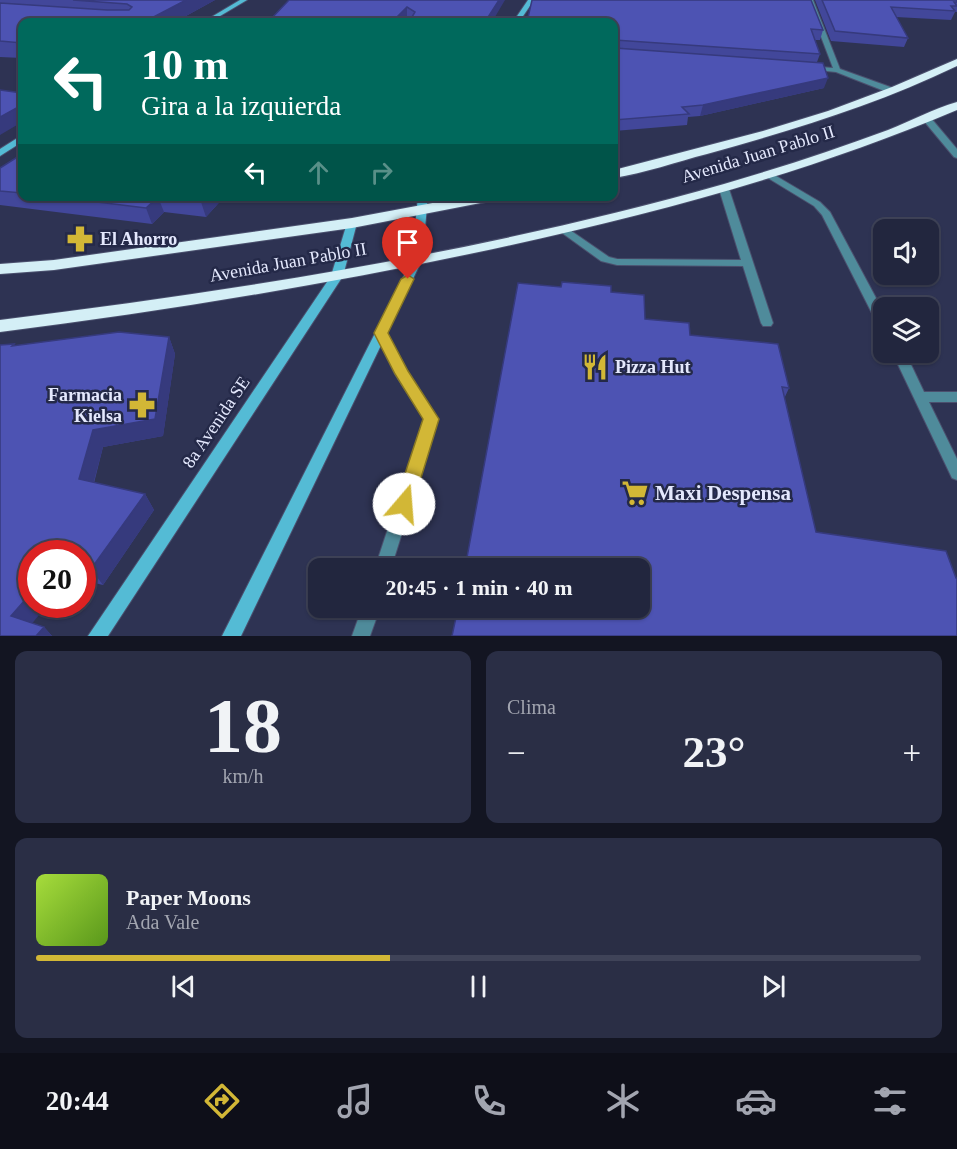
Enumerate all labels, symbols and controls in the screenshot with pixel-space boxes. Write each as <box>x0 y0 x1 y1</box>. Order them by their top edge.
icon: left <box>42 42 120 120</box>
text: 10 m <box>141 42 229 88</box>
text: Gira a la izquierda <box>141 91 341 121</box>
street label: Avenida Juan Pablo II <box>679 121 837 187</box>
icon: left <box>239 156 272 189</box>
icon: ahead <box>302 156 335 189</box>
icon: right <box>365 156 398 189</box>
pin <box>382 217 433 279</box>
map controls <box>873 219 939 363</box>
button: sound <box>873 219 939 285</box>
pharmacy icon: El Ahorro <box>65 224 95 254</box>
icon: arrive <box>391 226 424 259</box>
place label: El Ahorro <box>100 229 177 249</box>
street label: Avenida Juan Pablo II <box>208 238 368 286</box>
button: layers <box>873 297 939 363</box>
restaurant icon: Pizza Hut <box>580 352 610 382</box>
place label: Pizza Hut <box>615 357 690 377</box>
street label: 8a Avenida SE <box>178 373 254 471</box>
place label: Farmacia Kielsa <box>48 385 122 426</box>
pharmacy icon: Farmacia Kielsa <box>127 390 157 420</box>
position arrow <box>372 472 436 536</box>
supermarket icon: Maxi Despensa <box>620 478 650 508</box>
place label: Maxi Despensa <box>655 481 791 505</box>
speed limit sign: 20 <box>18 540 96 618</box>
text: 20:45 · 1 min · 40 m <box>386 575 573 600</box>
text: 18 <box>204 682 282 769</box>
text: Clima <box>507 696 556 718</box>
text: 23° <box>683 727 746 777</box>
text: − <box>507 735 526 771</box>
text: + <box>902 735 921 771</box>
text: km/h <box>222 765 264 787</box>
text: Paper Moons <box>126 885 251 910</box>
text: Ada Vale <box>126 911 200 933</box>
icon: previous <box>167 970 200 1003</box>
icon: pause <box>462 970 495 1003</box>
icon: next <box>757 970 790 1003</box>
icon: directions <box>201 1080 243 1122</box>
icon: music <box>334 1080 376 1122</box>
icon: phone <box>468 1080 510 1122</box>
icon: climate <box>602 1080 644 1122</box>
icon: car <box>735 1080 777 1122</box>
icon: filters <box>869 1080 911 1122</box>
text: 20:44 <box>46 1086 109 1116</box>

